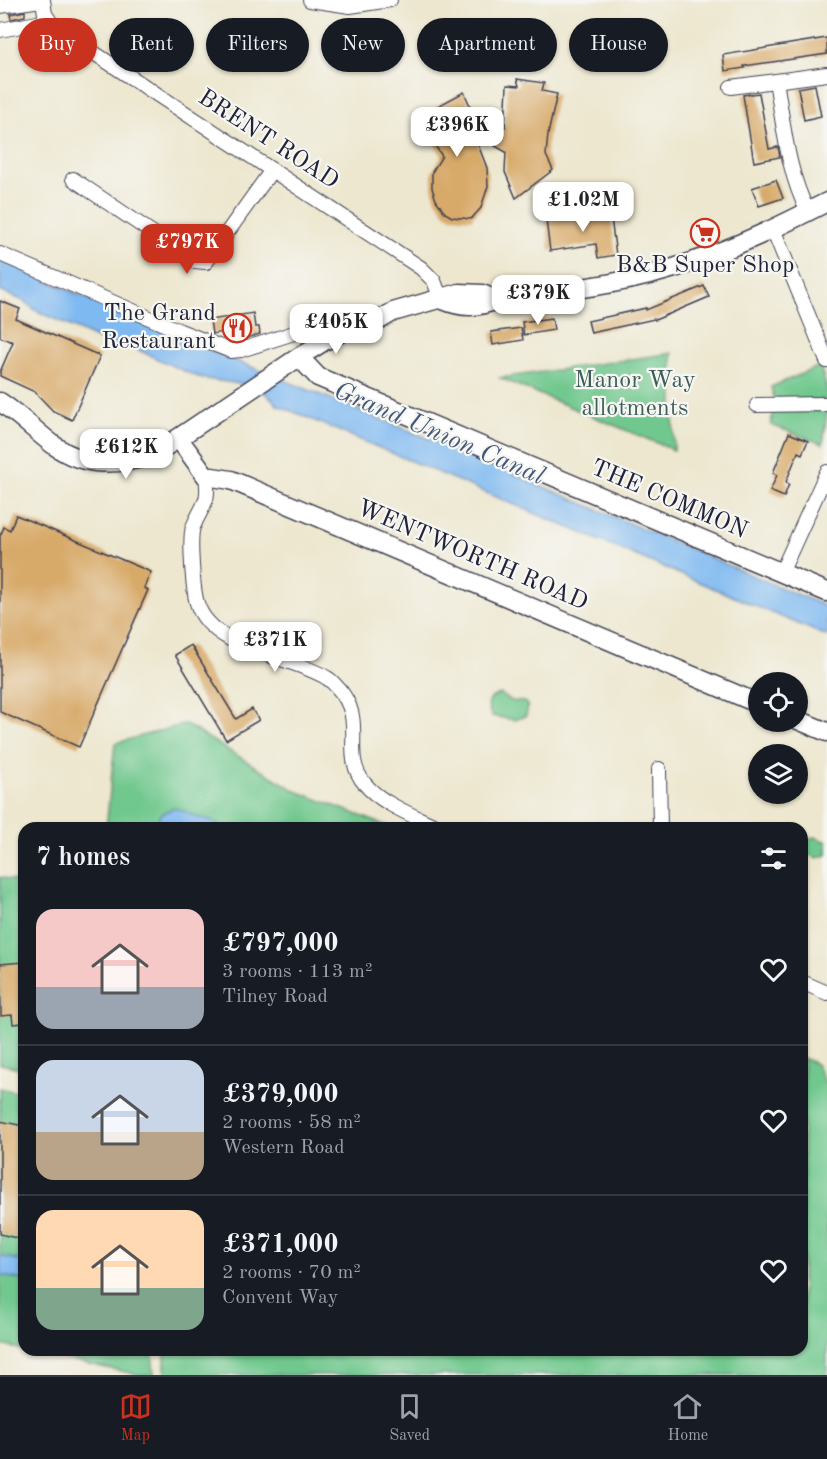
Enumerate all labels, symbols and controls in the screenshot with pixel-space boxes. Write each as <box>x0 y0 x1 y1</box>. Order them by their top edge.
chip: Buy <box>18 18 97 72</box>
chip: Rent <box>109 18 194 72</box>
chip: Filters <box>206 18 309 72</box>
chip: New <box>321 18 405 72</box>
chip: Apartment <box>417 18 557 72</box>
chip: House <box>569 18 668 72</box>
street label: BRENT ROAD <box>193 86 343 194</box>
pin: £396K <box>415 107 499 158</box>
text: £396K <box>425 116 489 136</box>
pin: £1.02M <box>534 182 632 233</box>
text: £1.02M <box>547 191 619 211</box>
supermarket icon: B&B Super Shop <box>689 217 721 249</box>
pin: £797K <box>145 224 229 275</box>
text: £797K <box>155 233 219 253</box>
place label: B&B Super Shop <box>616 254 794 278</box>
pin: £379K <box>496 275 580 326</box>
text: £379K <box>506 284 570 304</box>
place label: The Grand Restaurant <box>101 302 216 354</box>
pin: £405K <box>294 304 378 355</box>
restaurant icon: The Grand Restaurant <box>221 312 253 344</box>
text: £405K <box>304 313 368 333</box>
park label: Manor Way allotments <box>574 369 696 421</box>
water label: Grand Union Canal <box>330 378 549 490</box>
pin: £612K <box>84 429 168 480</box>
text: £612K <box>94 438 158 458</box>
street label: THE COMMON <box>587 456 751 544</box>
street label: WENTWORTH ROAD <box>353 496 591 616</box>
pin: £371K <box>233 622 317 673</box>
text: £371K <box>243 631 307 651</box>
map controls <box>748 672 808 804</box>
button: locate <box>748 672 808 732</box>
button: layers <box>748 744 808 804</box>
icon: filters <box>757 842 790 875</box>
text: 7 homes <box>36 845 130 871</box>
text: £797,000 <box>222 931 338 957</box>
icon: home <box>84 933 156 1005</box>
icon: heart <box>757 953 790 986</box>
text: 3 rooms · 113 m² <box>222 962 372 982</box>
text: Tilney Road <box>222 987 328 1007</box>
text: £379,000 <box>222 1082 338 1108</box>
icon: home <box>84 1084 156 1156</box>
icon: heart <box>757 1104 790 1137</box>
text: 2 rooms · 58 m² <box>222 1113 361 1133</box>
text: Western Road <box>222 1138 345 1158</box>
text: £371,000 <box>222 1232 338 1258</box>
icon: home <box>84 1234 156 1306</box>
icon: heart <box>757 1254 790 1287</box>
text: 2 rooms · 70 m² <box>222 1263 361 1283</box>
text: Convent Way <box>222 1288 338 1308</box>
tab: Map <box>119 1390 152 1446</box>
tab: Saved <box>389 1390 430 1446</box>
tab: Home <box>668 1390 708 1446</box>

